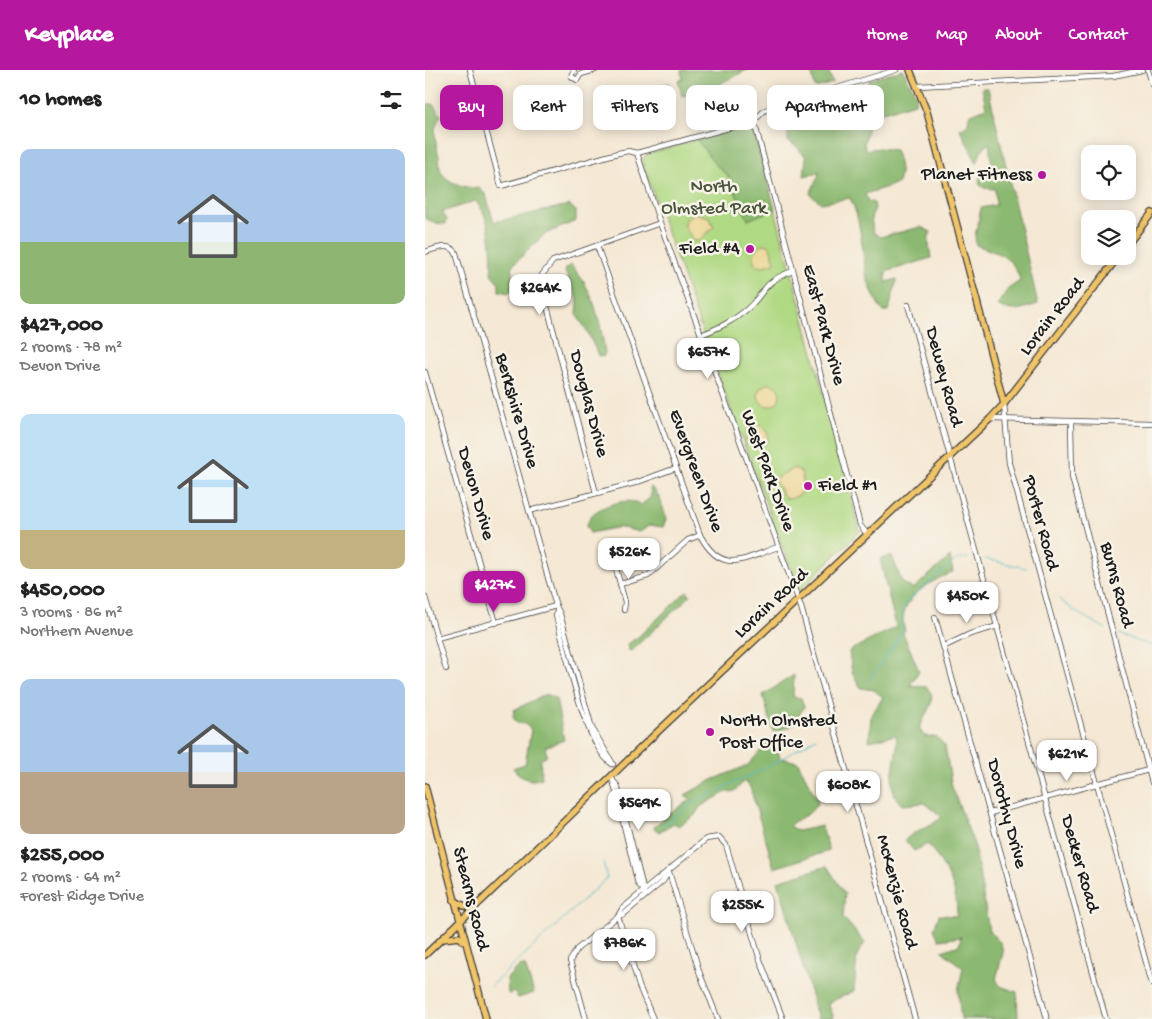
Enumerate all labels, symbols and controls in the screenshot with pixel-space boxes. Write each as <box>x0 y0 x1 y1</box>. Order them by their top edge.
text: Keyplace <box>25 21 113 50</box>
text: Home <box>866 25 908 46</box>
text: Map <box>936 25 967 46</box>
text: About <box>995 25 1041 46</box>
text: Contact <box>1069 25 1127 46</box>
chip: Buy <box>440 85 503 130</box>
chip: Rent <box>513 85 583 130</box>
chip: Filters <box>593 85 676 130</box>
chip: New <box>686 85 757 130</box>
chip: Apartment <box>767 85 884 130</box>
icon: filters <box>377 86 405 114</box>
text: 10 homes <box>20 88 101 113</box>
map controls <box>1081 145 1136 265</box>
button: locate <box>1081 145 1136 200</box>
place label: Planet Fitness <box>920 164 1033 187</box>
marker: Planet Fitness <box>1036 169 1048 181</box>
park label: North Olmsted Park <box>661 176 768 221</box>
icon: home <box>168 181 258 271</box>
button: layers <box>1081 210 1136 265</box>
place label: Field #4 <box>678 238 740 261</box>
marker: Field #4 <box>744 243 756 255</box>
street label: East Park Drive <box>796 262 850 388</box>
street label: Lorain Road <box>1015 272 1092 361</box>
pin: $264K <box>505 274 575 316</box>
text: $264K <box>520 280 560 299</box>
text: $427,000 <box>20 314 103 339</box>
street label: Dewey Road <box>918 323 968 431</box>
pin: $657K <box>673 338 743 380</box>
text: 2 rooms · 78 m² <box>20 339 122 358</box>
text: $657K <box>688 344 728 363</box>
street label: Douglas Drive <box>562 346 613 460</box>
street label: Berkshire Drive <box>488 350 543 471</box>
text: Devon Drive <box>20 358 100 377</box>
street label: Evergreen Drive <box>662 407 728 536</box>
street label: West Park Drive <box>734 407 800 535</box>
street label: Devon Drive <box>450 443 499 543</box>
icon: home <box>168 446 258 536</box>
street label: Porter Road <box>1016 472 1064 575</box>
place label: Field #1 <box>817 475 878 498</box>
marker: Field #1 <box>802 480 814 492</box>
pin: $526K <box>594 538 664 580</box>
street label: Burns Road <box>1093 539 1139 632</box>
text: $526K <box>609 544 649 563</box>
street label: Lorain Road <box>730 563 815 644</box>
pin: $427K <box>459 570 529 613</box>
text: $427K <box>474 577 514 596</box>
text: $450,000 <box>20 579 105 604</box>
pin: $450K <box>932 582 1002 624</box>
text: $450K <box>946 588 988 607</box>
text: 3 rooms · 86 m² <box>20 604 123 623</box>
text: Northern Avenue <box>20 623 133 642</box>
place label: North Olmsted Post Office <box>719 710 838 755</box>
icon: home <box>168 711 258 801</box>
marker: North Olmsted Post Office <box>704 726 716 738</box>
pin: $621K <box>1032 740 1102 782</box>
text: $621K <box>1048 746 1086 765</box>
street label: Dorothy Drive <box>980 755 1032 871</box>
pin: $608K <box>813 770 883 813</box>
text: $608K <box>827 777 869 796</box>
pin: $569K <box>604 788 674 831</box>
text: $569K <box>619 795 659 814</box>
street label: Decker Road <box>1054 811 1104 917</box>
street label: McKenzie Road <box>870 832 923 953</box>
text: $255,000 <box>20 844 104 869</box>
street label: Stearns Road <box>446 845 494 955</box>
text: 2 rooms · 64 m² <box>20 869 121 888</box>
text: Forest Ridge Drive <box>20 888 144 907</box>
pin: $255K <box>707 890 777 933</box>
text: $255K <box>722 897 762 916</box>
pin: $786K <box>589 928 659 971</box>
text: $786K <box>603 935 645 954</box>

